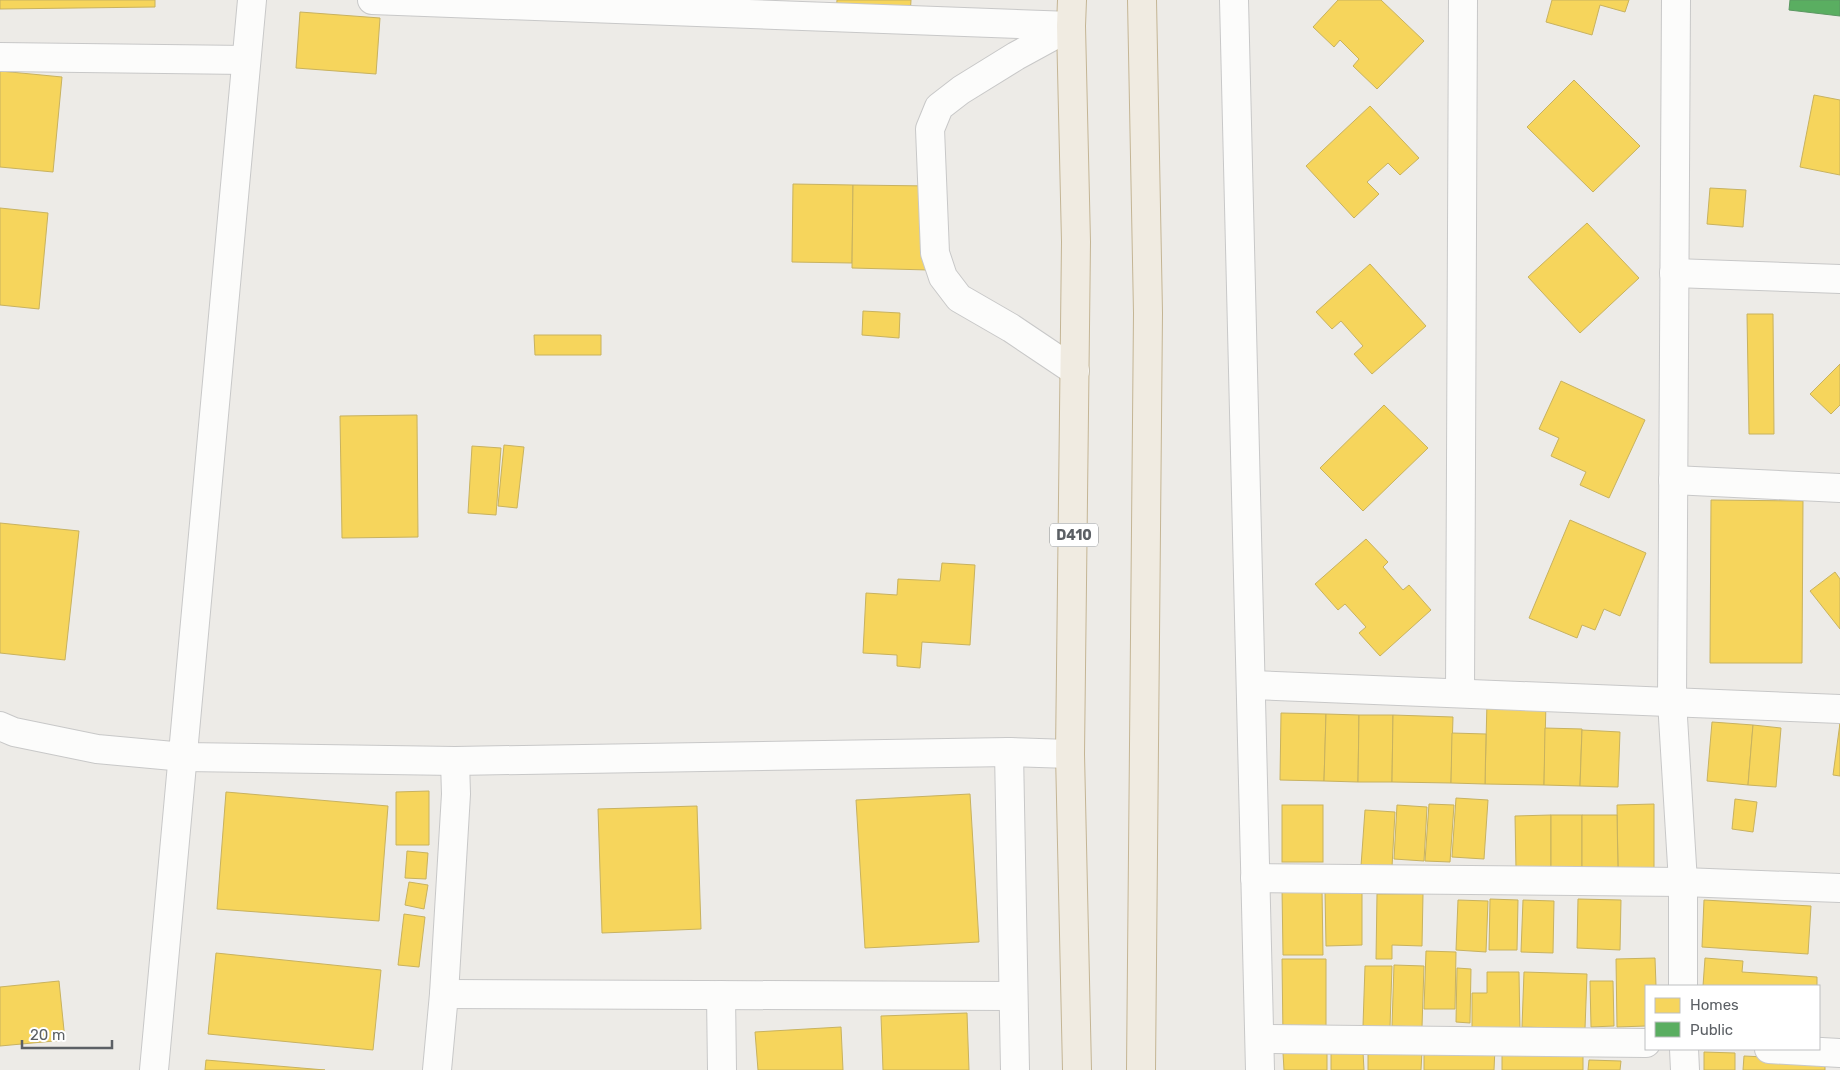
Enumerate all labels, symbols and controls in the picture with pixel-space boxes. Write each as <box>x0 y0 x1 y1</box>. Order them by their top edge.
road number: D410 <box>1050 524 1098 546</box>
legend <box>1645 985 1820 1050</box>
text: Homes <box>1690 996 1739 1014</box>
scale bar <box>22 1018 112 1050</box>
text: Public <box>1690 1021 1733 1039</box>
text: 20 m <box>30 1026 65 1044</box>

